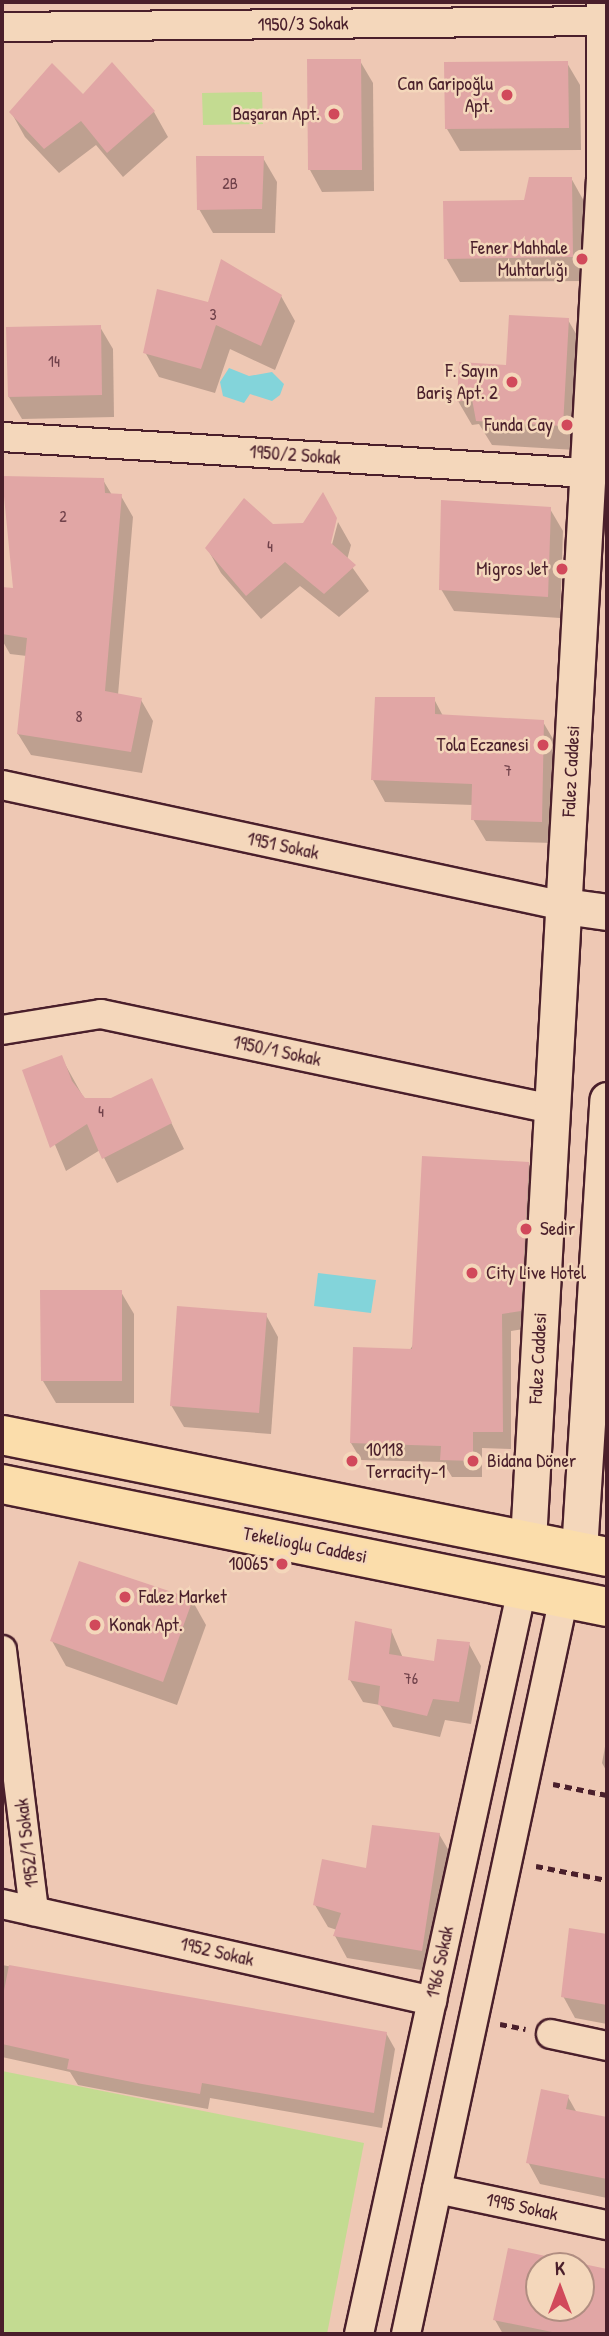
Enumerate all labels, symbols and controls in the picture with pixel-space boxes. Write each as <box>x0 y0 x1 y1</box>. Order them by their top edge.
street label: 1950/3 Sokak <box>257 12 349 36</box>
place label: Can Garipoğlu Apt. <box>397 73 493 117</box>
marker: Can Garipoğlu Apt. <box>499 87 515 103</box>
place label: Başaran Apt. <box>232 103 320 125</box>
marker: Başaran Apt. <box>326 106 342 122</box>
house number: 2B <box>222 173 238 193</box>
place label: Fener Mahhale Muhtarlığı <box>471 237 568 281</box>
marker: Fener Mahhale Muhtarlığı <box>574 251 590 267</box>
house number: 3 <box>209 304 217 324</box>
house number: 14 <box>48 351 60 371</box>
place label: F. Sayın Bariş Apt. 2 <box>416 360 498 404</box>
marker: F. Sayın Bariş Apt. 2 <box>504 374 520 390</box>
place label: Funda Cay <box>485 414 553 436</box>
marker: Funda Cay <box>559 417 575 433</box>
street label: 1950/2 Sokak <box>249 440 341 470</box>
house number: 2 <box>59 506 67 526</box>
house number: 4 <box>267 536 273 556</box>
place label: Migros Jet <box>476 558 548 580</box>
marker: Migros Jet <box>554 561 570 577</box>
house number: 8 <box>76 706 82 726</box>
street label: Falez Caddesi <box>557 725 585 817</box>
place label: Tola Eczanesi <box>437 734 529 756</box>
marker: Tola Eczanesi <box>535 737 551 753</box>
house number: 7 <box>504 760 512 780</box>
street label: 1951 Sokak <box>245 827 321 865</box>
street label: 1950/1 Sokak <box>231 1031 323 1071</box>
house number: 4 <box>98 1101 104 1121</box>
place label: Sedir <box>540 1218 575 1240</box>
marker: Sedir <box>518 1221 534 1237</box>
place label: City Live Hotel <box>486 1262 586 1284</box>
marker: City Live Hotel <box>464 1265 480 1281</box>
street label: Falez Caddesi <box>524 1312 552 1404</box>
place label: 10118 Terracity-1 <box>366 1439 445 1483</box>
place label: Bidana Döner <box>487 1450 576 1472</box>
marker: 10118 Terracity-1 <box>344 1453 360 1469</box>
marker: Bidana Döner <box>465 1453 481 1469</box>
street label: Tekelioglu Caddesi <box>241 1522 369 1568</box>
place label: 10065 <box>228 1553 268 1575</box>
marker: 10065 <box>274 1556 290 1572</box>
place label: Falez Market <box>139 1586 227 1608</box>
marker: Falez Market <box>117 1589 133 1605</box>
place label: Konak Apt. <box>109 1614 183 1636</box>
marker: Konak Apt. <box>87 1617 103 1633</box>
house number: 76 <box>404 1668 418 1688</box>
street label: 1952/1 Sokak <box>10 1797 44 1889</box>
street label: 1966 Sokak <box>421 1924 459 2000</box>
street label: 1952 Sokak <box>178 1932 256 1972</box>
street label: 1995 Sokak <box>484 2188 560 2226</box>
north arrow <box>525 2252 595 2322</box>
text: K <box>555 2255 565 2281</box>

